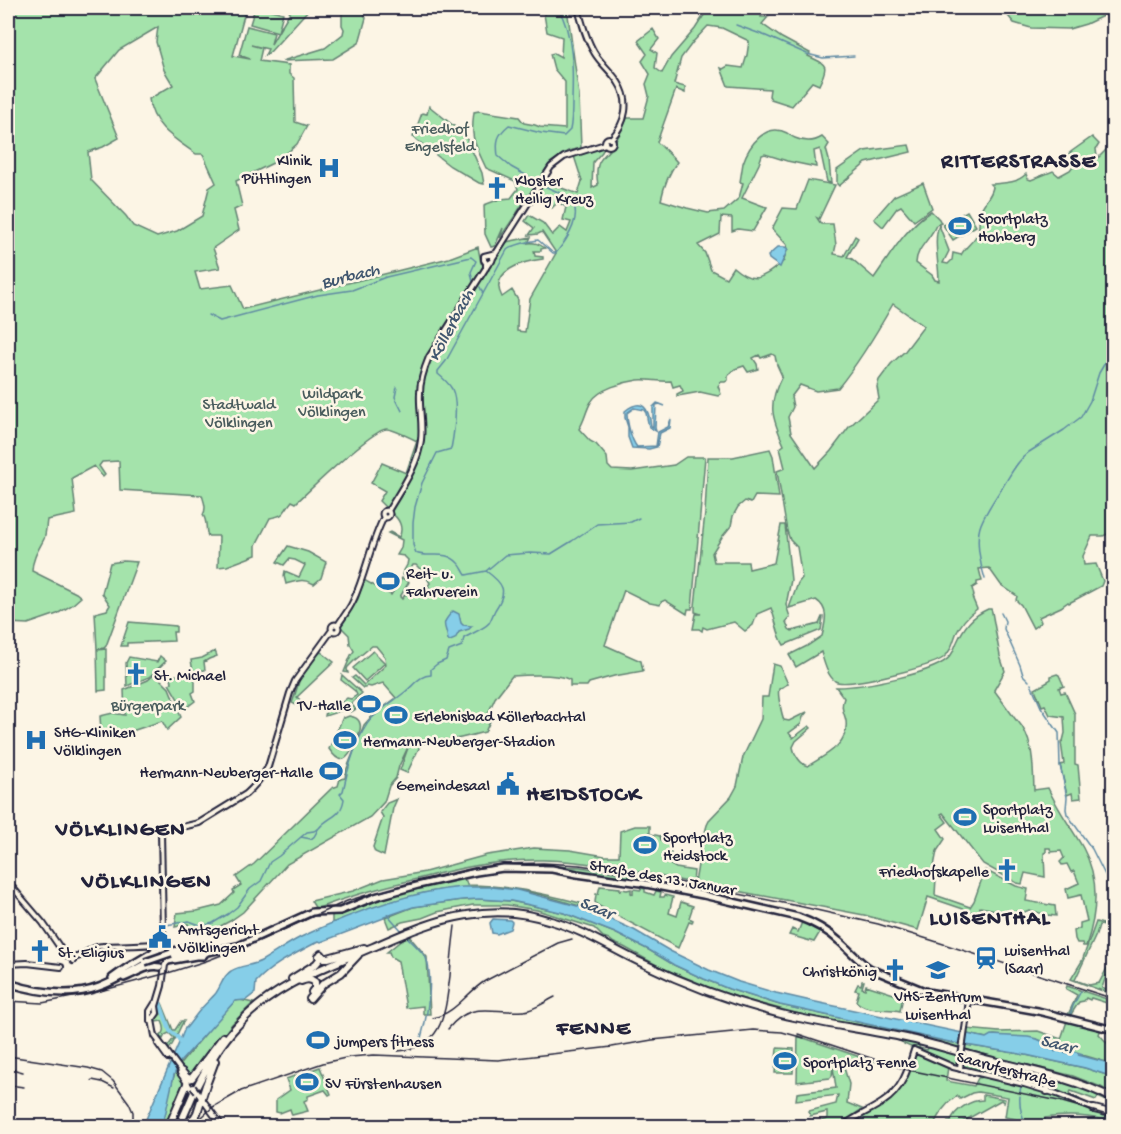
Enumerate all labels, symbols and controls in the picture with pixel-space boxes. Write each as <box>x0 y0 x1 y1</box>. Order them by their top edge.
park label: Friedhof Engelsfeld <box>405 121 477 158</box>
district label: RITTERSTRASSE <box>940 150 1097 176</box>
place label: Klinik Püttlingen <box>241 153 313 190</box>
hospital icon: Klinik Püttlingen <box>316 155 342 181</box>
place label: Kloster Heilig Kreuz <box>515 173 594 210</box>
church icon: Kloster Heilig Kreuz <box>484 175 510 201</box>
place label: Sportplatz Hohberg <box>978 211 1049 248</box>
sports icon: Sportplatz Hohberg <box>947 213 973 239</box>
water label: Burbach <box>319 260 382 295</box>
water label: Köllerbach <box>425 286 480 366</box>
park label: Wildpark Völklingen <box>297 386 366 423</box>
park label: Stadtwald Völklingen <box>203 397 277 434</box>
place label: Reit- u. Fahrverein <box>405 566 478 603</box>
sports icon: Reit- u. Fahrverein <box>375 568 401 594</box>
church icon: St. Michael <box>123 661 149 687</box>
place label: St. Michael <box>154 668 226 687</box>
sports icon: TV-Halle <box>356 691 382 717</box>
park label: Bürgerpark <box>110 698 187 717</box>
place label: TV-Halle <box>297 698 352 717</box>
sports icon: Erlebnisbad Köllerbachtal <box>383 702 409 728</box>
place label: Erlebnisbad Köllerbachtal <box>414 709 586 728</box>
place label: SHG-Kliniken Völklingen <box>53 725 136 762</box>
hospital icon: SHG-Kliniken Völklingen <box>23 727 49 753</box>
sports icon: Hermann-Neuberger-Stadion <box>332 727 358 753</box>
place label: Hermann-Neuberger-Stadion <box>363 734 555 753</box>
sports icon: Hermann-Neuberger-Halle <box>318 758 344 784</box>
place label: Hermann-Neuberger-Halle <box>140 765 314 784</box>
public building icon: Gemeindesaal <box>495 771 521 797</box>
place label: Gemeindesaal <box>396 778 490 797</box>
district label: HEIDSTOCK <box>526 783 643 809</box>
place label: Sportplatz Luisenthal <box>983 802 1054 839</box>
sports icon: Sportplatz Luisenthal <box>952 804 978 830</box>
district label: VÖLKLINGEN <box>55 818 186 844</box>
place label: Sportplatz Heidstock <box>663 830 734 867</box>
sports icon: Sportplatz Heidstock <box>632 832 658 858</box>
street label: Straße des 13. Januar <box>588 857 738 902</box>
church icon: Friedhofskapelle <box>994 857 1020 883</box>
place label: Friedhofskapelle <box>878 864 990 883</box>
district label: VÖLKLINGEN <box>81 870 212 896</box>
water label: Saar <box>576 893 619 927</box>
district label: LUISENTHAL <box>929 907 1051 933</box>
place label: Amtsgericht Völklingen <box>177 922 260 959</box>
public building icon: Amtsgericht Völklingen <box>147 924 173 950</box>
church icon: St. Eligius <box>27 938 53 964</box>
place label: Luisenthal (Saar) <box>1004 943 1070 980</box>
place label: St. Eligius <box>58 945 125 964</box>
station icon: Luisenthal (Saar) <box>973 945 999 971</box>
church icon: Christkönig <box>882 957 908 983</box>
school or university icon: VHS-Zentrum Luisenthal <box>925 957 951 983</box>
place label: Christkönig <box>803 964 877 983</box>
place label: VHS-Zentrum Luisenthal <box>893 989 983 1026</box>
district label: FENNE <box>556 1017 631 1043</box>
sports icon: jumpers fitness <box>305 1027 331 1053</box>
water label: Saar <box>1038 1031 1080 1061</box>
place label: jumpers fitness <box>333 1034 435 1053</box>
sports icon: Sportplatz Fenne <box>772 1048 798 1074</box>
street label: Saaruferstraße <box>954 1049 1059 1094</box>
place label: Sportplatz Fenne <box>803 1055 917 1074</box>
sports icon: SV Fürstenhausen <box>294 1069 320 1095</box>
place label: SV Fürstenhausen <box>325 1076 442 1095</box>

